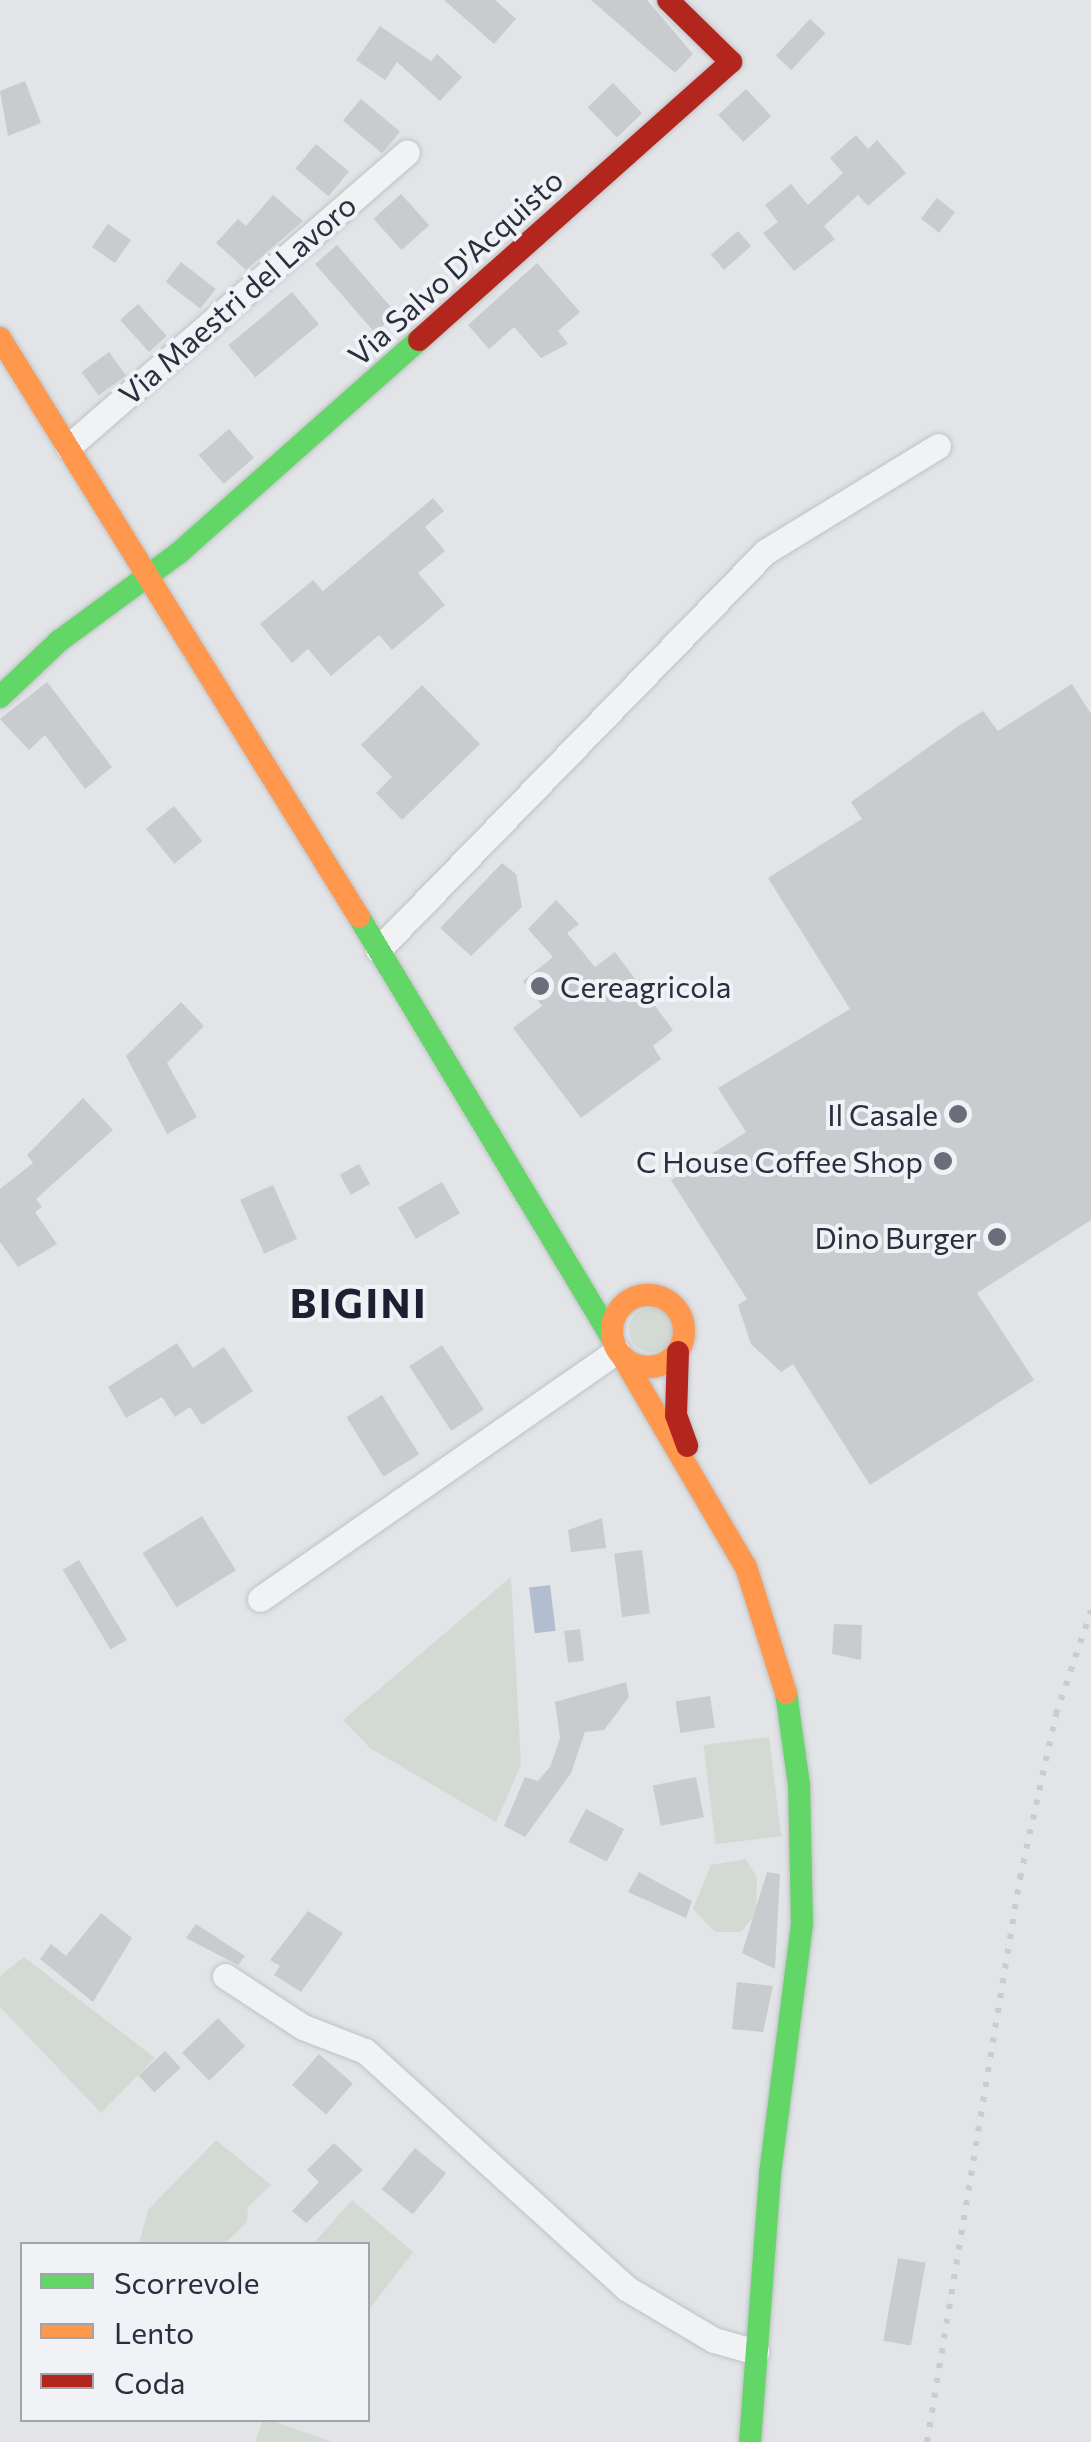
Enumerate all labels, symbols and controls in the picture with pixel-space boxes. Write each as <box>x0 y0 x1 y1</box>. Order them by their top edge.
street label: Via Salvo D'Acquisto <box>340 161 570 373</box>
street label: Via Maestri del Lavoro <box>111 186 363 412</box>
place label: Cereagricola <box>560 968 731 1004</box>
marker: Cereagricola <box>529 975 551 997</box>
place label: Il Casale <box>827 1096 938 1132</box>
marker: Il Casale <box>947 1103 969 1125</box>
place label: C House Coffee Shop <box>636 1143 923 1179</box>
marker: C House Coffee Shop <box>932 1150 954 1172</box>
place label: Dino Burger <box>814 1219 977 1255</box>
marker: Dino Burger <box>986 1226 1008 1248</box>
district label: BIGINI <box>290 1278 428 1326</box>
legend <box>20 2242 370 2422</box>
text: Scorrevole <box>114 2263 259 2300</box>
text: Lento <box>114 2313 194 2350</box>
text: Coda <box>114 2363 186 2400</box>

